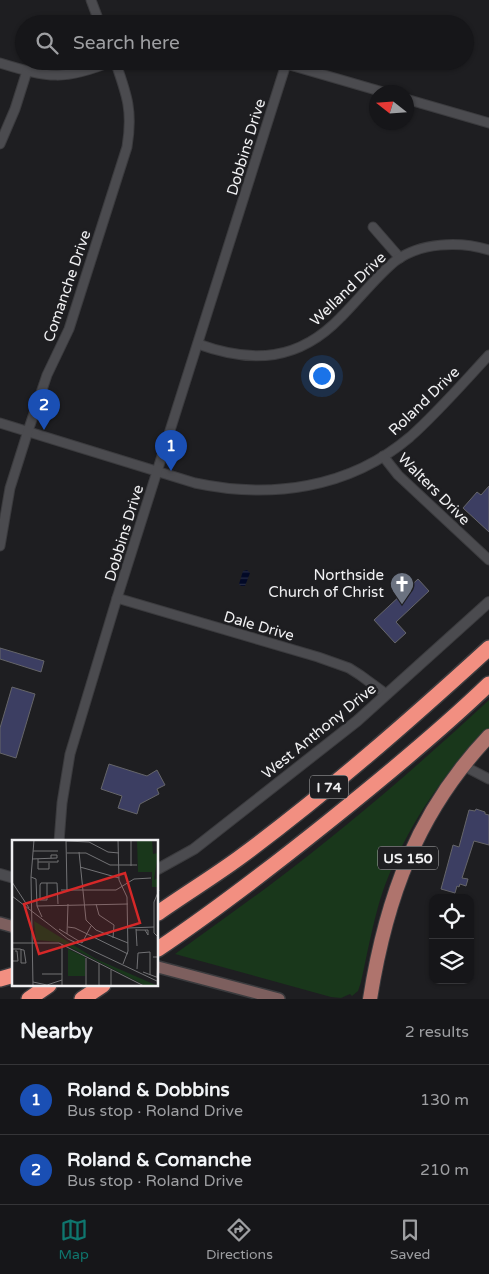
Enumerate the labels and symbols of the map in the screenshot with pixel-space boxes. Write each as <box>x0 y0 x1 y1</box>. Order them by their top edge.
north arrow <box>369 85 414 130</box>
street label: Dobbins Drive <box>223 97 269 197</box>
street label: Comanche Drive <box>39 228 95 344</box>
street label: Welland Drive <box>306 248 390 330</box>
your location <box>309 363 335 389</box>
street label: Roland Drive <box>385 363 463 439</box>
pin: 2 <box>28 389 60 430</box>
pin: 1 <box>155 430 187 471</box>
street label: Walters Drive <box>394 449 474 529</box>
street label: Dobbins Drive <box>101 483 147 583</box>
place label: Northside Church of Christ <box>268 566 384 601</box>
church icon: Northside Church of Christ <box>389 571 415 605</box>
street label: Dale Drive <box>222 607 296 645</box>
street label: West Anthony Drive <box>258 679 380 783</box>
road number: I 74 <box>310 776 348 799</box>
inset map <box>12 840 159 986</box>
road number: US 150 <box>378 846 438 870</box>

